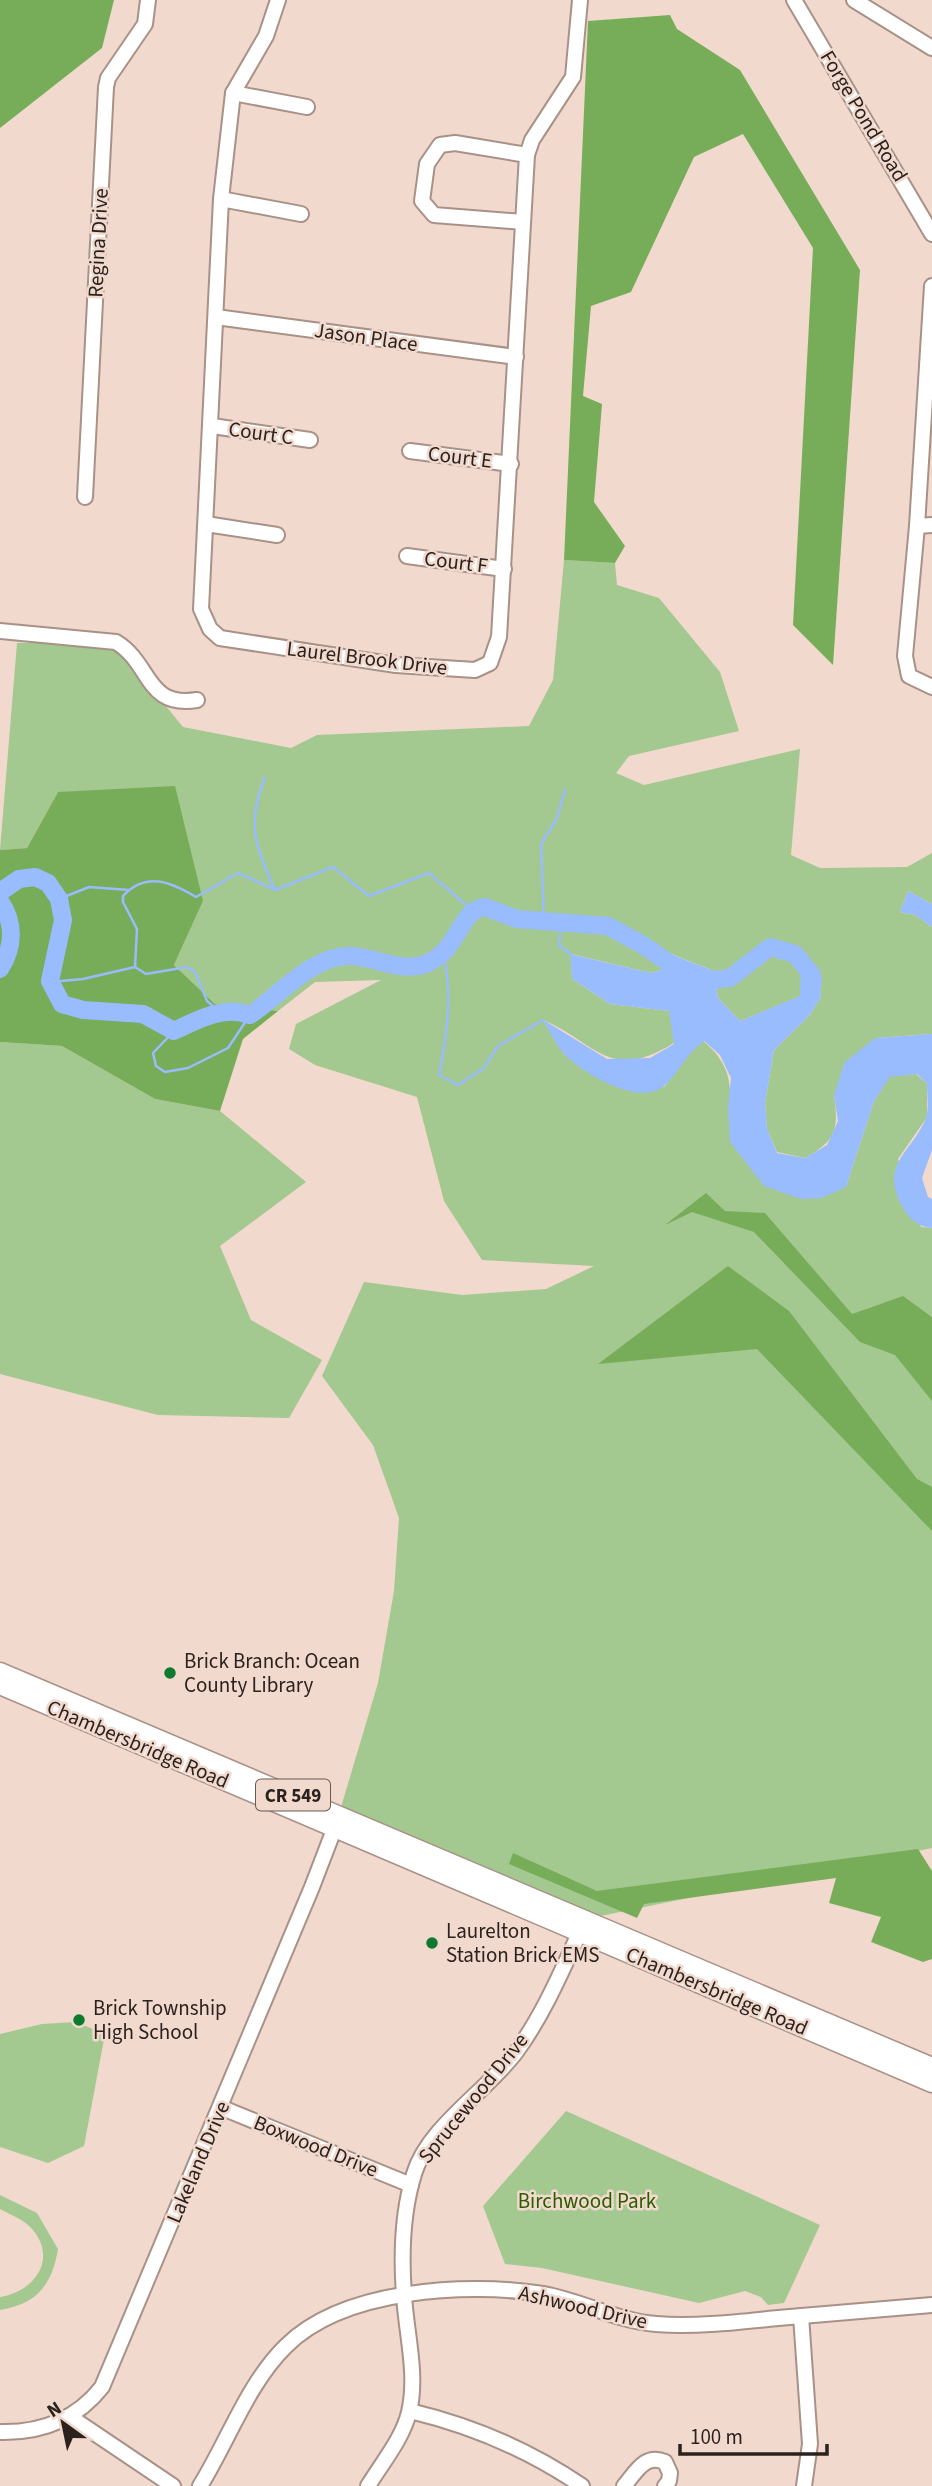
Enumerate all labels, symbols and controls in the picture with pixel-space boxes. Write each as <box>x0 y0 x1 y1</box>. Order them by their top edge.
street label: Forge Pond Road <box>813 45 915 187</box>
street label: Regina Drive <box>80 188 116 298</box>
street label: Jason Place <box>312 315 420 359</box>
street label: Court C <box>227 414 295 452</box>
street label: Court E <box>426 438 494 476</box>
street label: Court F <box>423 543 489 581</box>
street label: Laurel Brook Drive <box>285 633 449 683</box>
place label: Brick Branch: Ocean County Library <box>184 1646 360 1700</box>
marker: Brick Branch: Ocean County Library <box>162 1665 178 1681</box>
street label: Chambersbridge Road <box>42 1692 234 1796</box>
road number: CR 549 <box>256 1780 330 1811</box>
place label: Laurelton Station Brick EMS <box>446 1916 600 1970</box>
marker: Laurelton Station Brick EMS <box>424 1935 440 1951</box>
street label: Chambersbridge Road <box>621 1939 813 2043</box>
place label: Brick Township High School <box>93 1993 227 2047</box>
marker: Brick Township High School <box>71 2012 87 2028</box>
street label: Sprucewood Drive <box>411 2026 535 2170</box>
street label: Lakeland Drive <box>159 2096 237 2228</box>
street label: Boxwood Drive <box>249 2107 383 2185</box>
park label: Birchwood Park <box>518 2186 657 2216</box>
street label: Ashwood Drive <box>516 2278 650 2336</box>
north arrow <box>28 2388 98 2458</box>
text: N <box>42 2395 67 2425</box>
scale bar <box>680 2412 827 2456</box>
text: 100 m <box>690 2422 743 2452</box>

